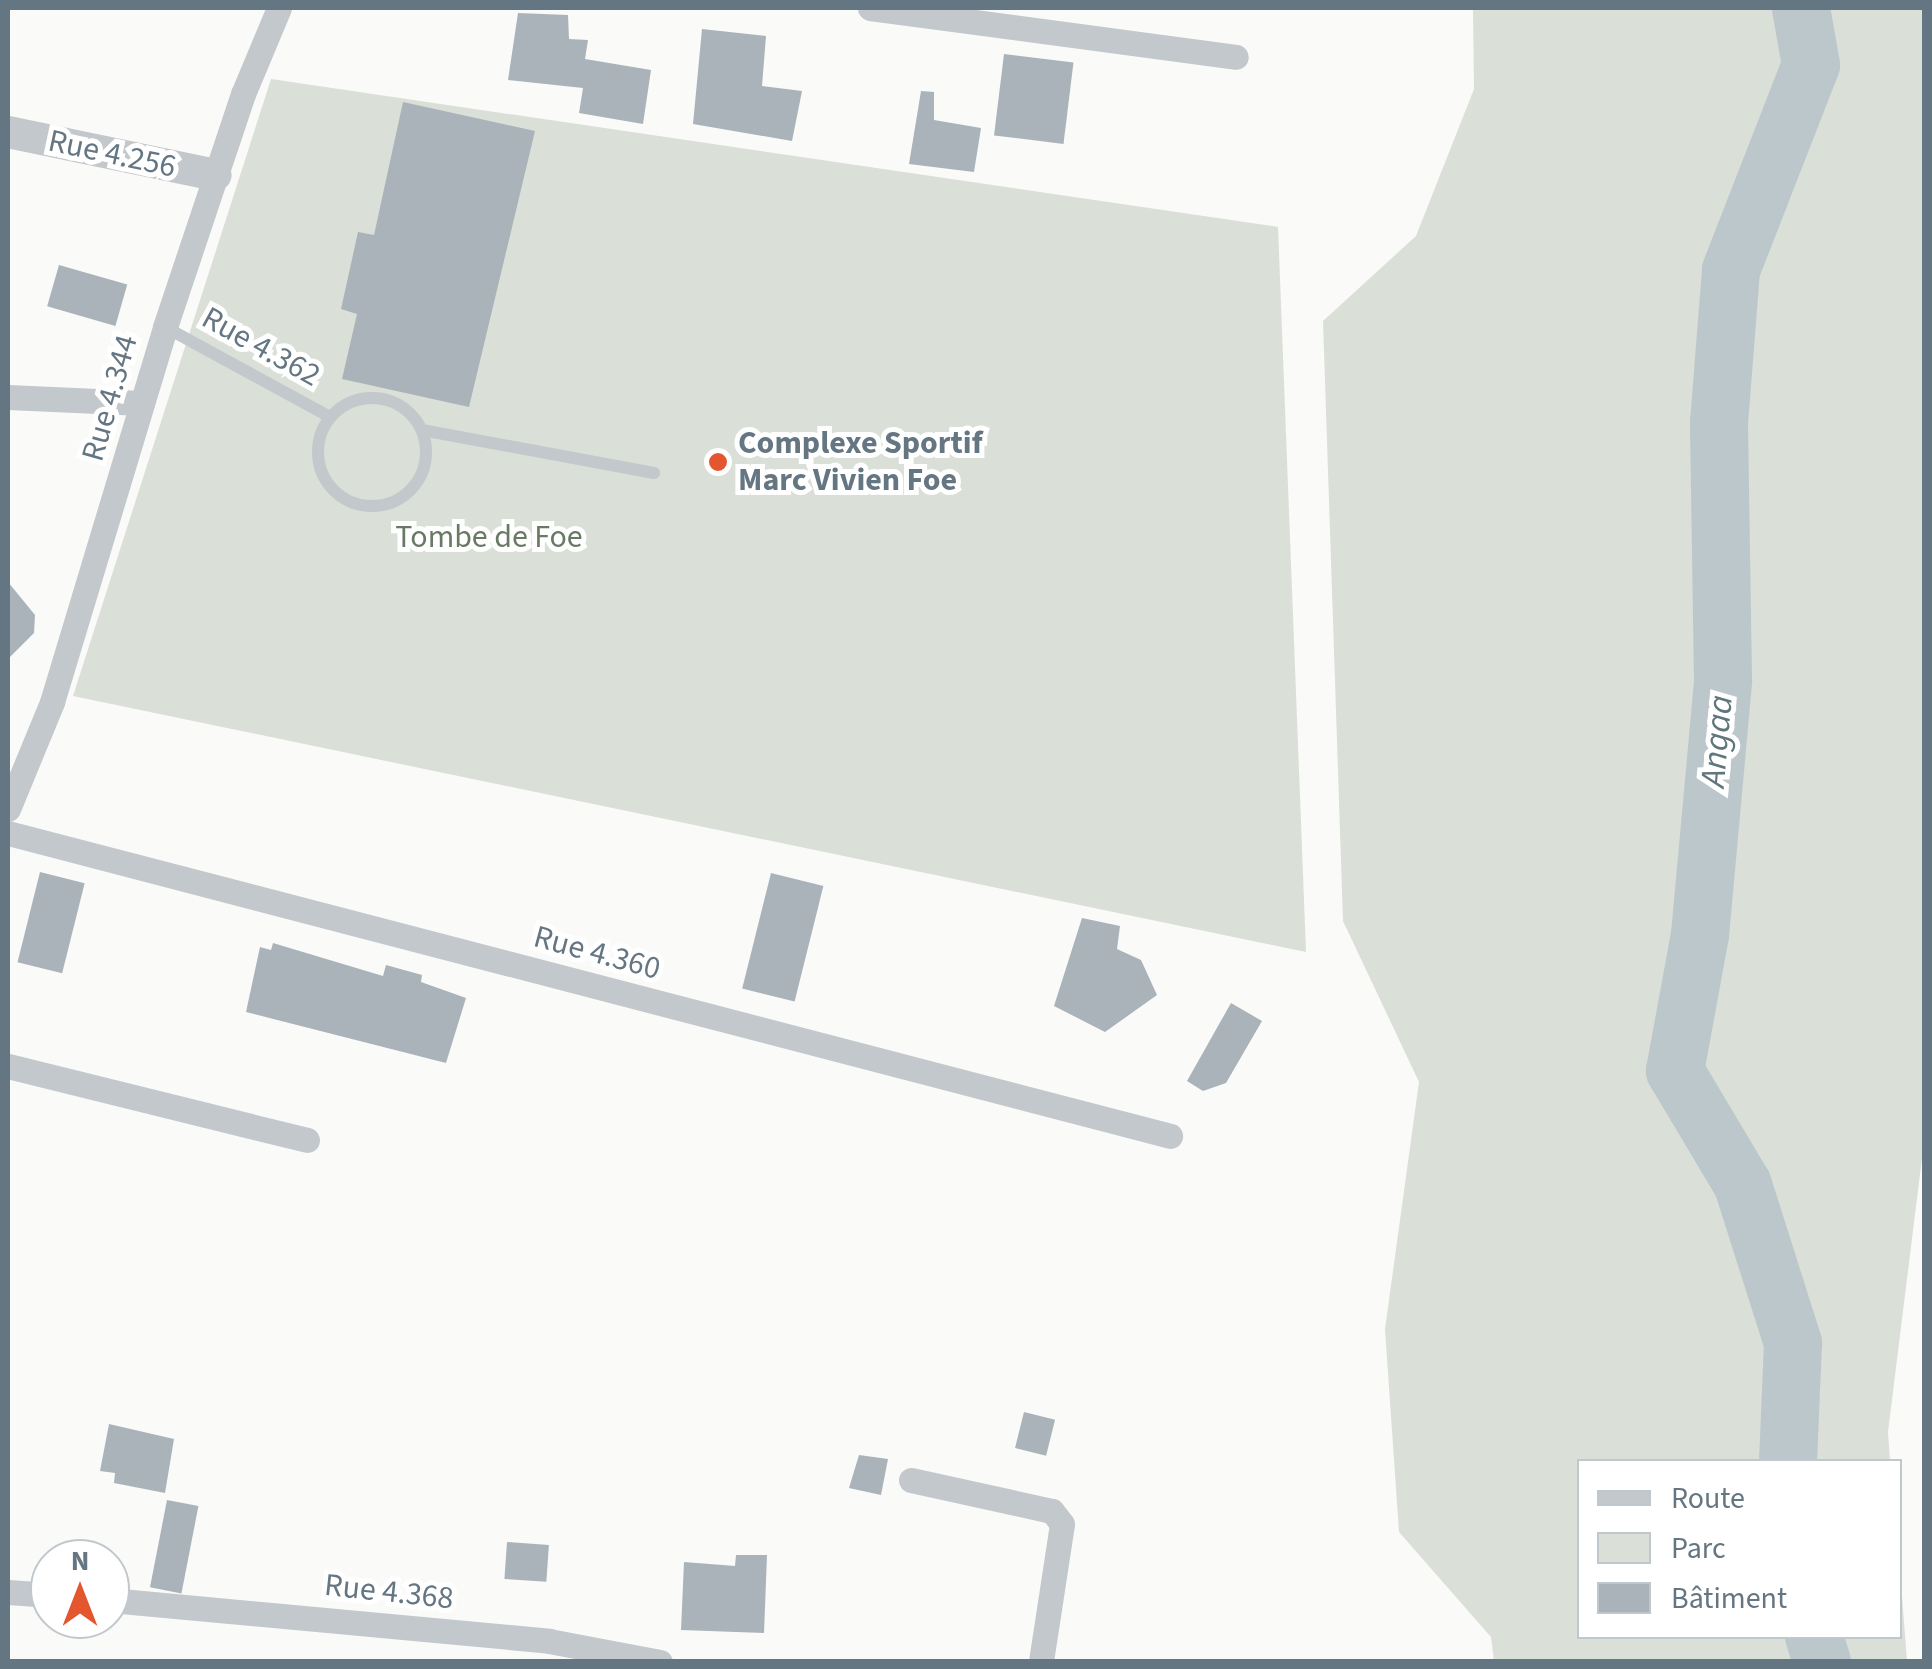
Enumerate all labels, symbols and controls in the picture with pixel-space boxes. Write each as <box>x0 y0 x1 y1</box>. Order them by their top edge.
street label: Rue 4.256 <box>45 122 179 186</box>
street label: Rue 4.362 <box>195 299 327 395</box>
street label: Rue 4.344 <box>74 330 146 466</box>
place label: Complexe Sportif Marc Vivien Foe <box>738 425 983 500</box>
marker: Complexe Sportif Marc Vivien Foe <box>707 451 729 473</box>
park label: Tombe de Foe <box>395 518 583 556</box>
water label: Angaa <box>1692 693 1742 789</box>
street label: Rue 4.360 <box>530 918 664 988</box>
legend <box>1577 1459 1902 1639</box>
text: Route <box>1671 1477 1745 1520</box>
text: Parc <box>1671 1527 1726 1570</box>
north arrow <box>30 1539 130 1639</box>
text: N <box>71 1541 89 1581</box>
street label: Rue 4.368 <box>323 1566 455 1618</box>
text: Bâtiment <box>1671 1577 1787 1620</box>

